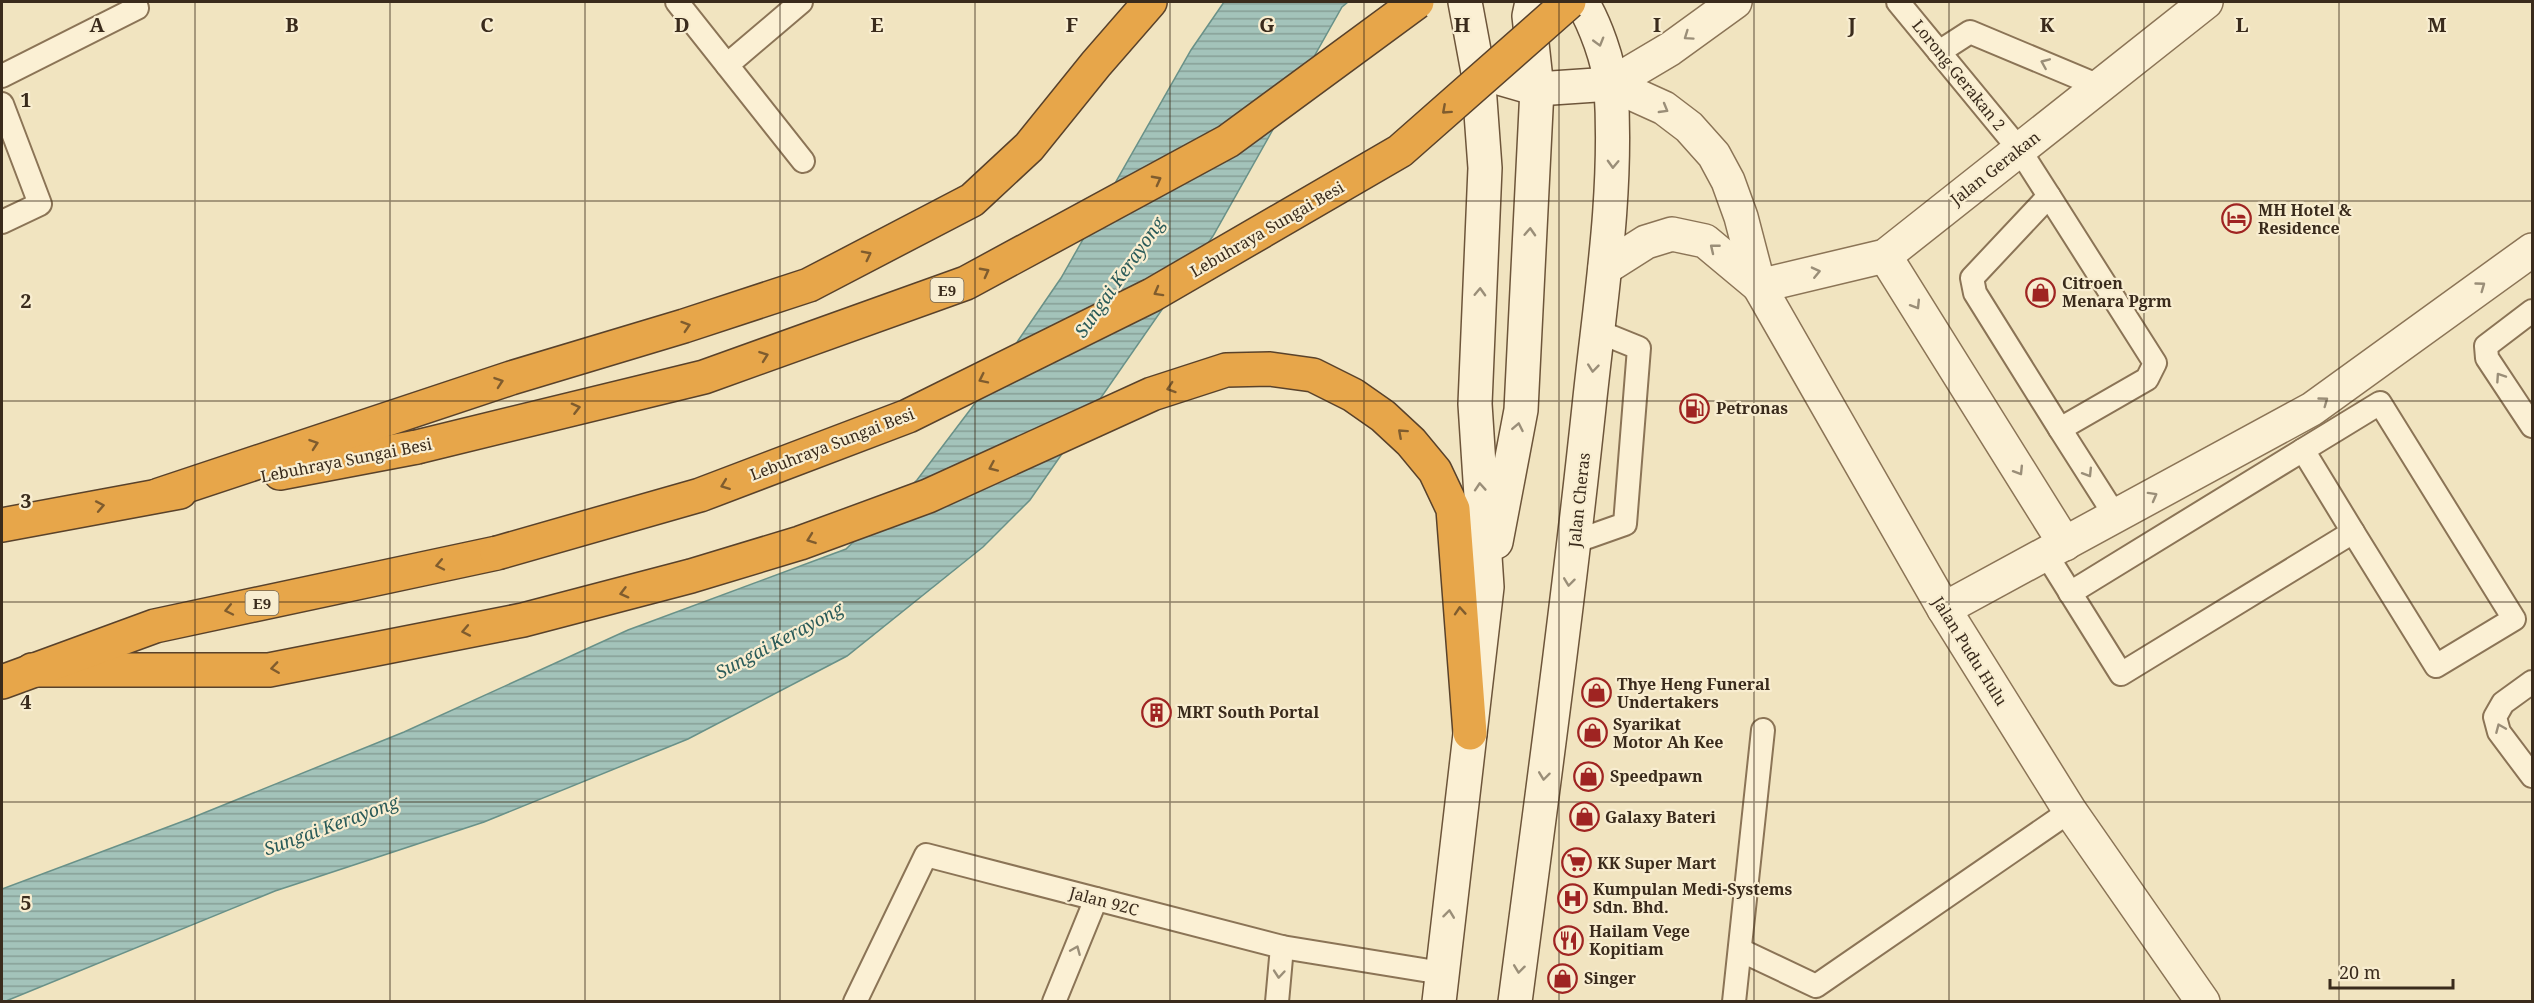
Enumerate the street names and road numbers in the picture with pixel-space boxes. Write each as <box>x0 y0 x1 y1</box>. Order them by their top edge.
street label: Lorong Gerakan 2 <box>1907 15 2011 135</box>
street label: Jalan Gerakan <box>1945 126 2044 211</box>
street label: Lebuhraya Sungai Besi <box>1186 176 1348 282</box>
road number: E9 <box>930 278 964 302</box>
street label: Lebuhraya Sungai Besi <box>747 403 917 485</box>
street label: Lebuhraya Sungai Besi <box>258 433 434 487</box>
street label: Jalan Cheras <box>1563 452 1595 549</box>
road number: E9 <box>246 591 278 615</box>
street label: Jalan Pudu Hulu <box>1927 591 2012 710</box>
street label: Jalan 92C <box>1066 881 1141 921</box>

